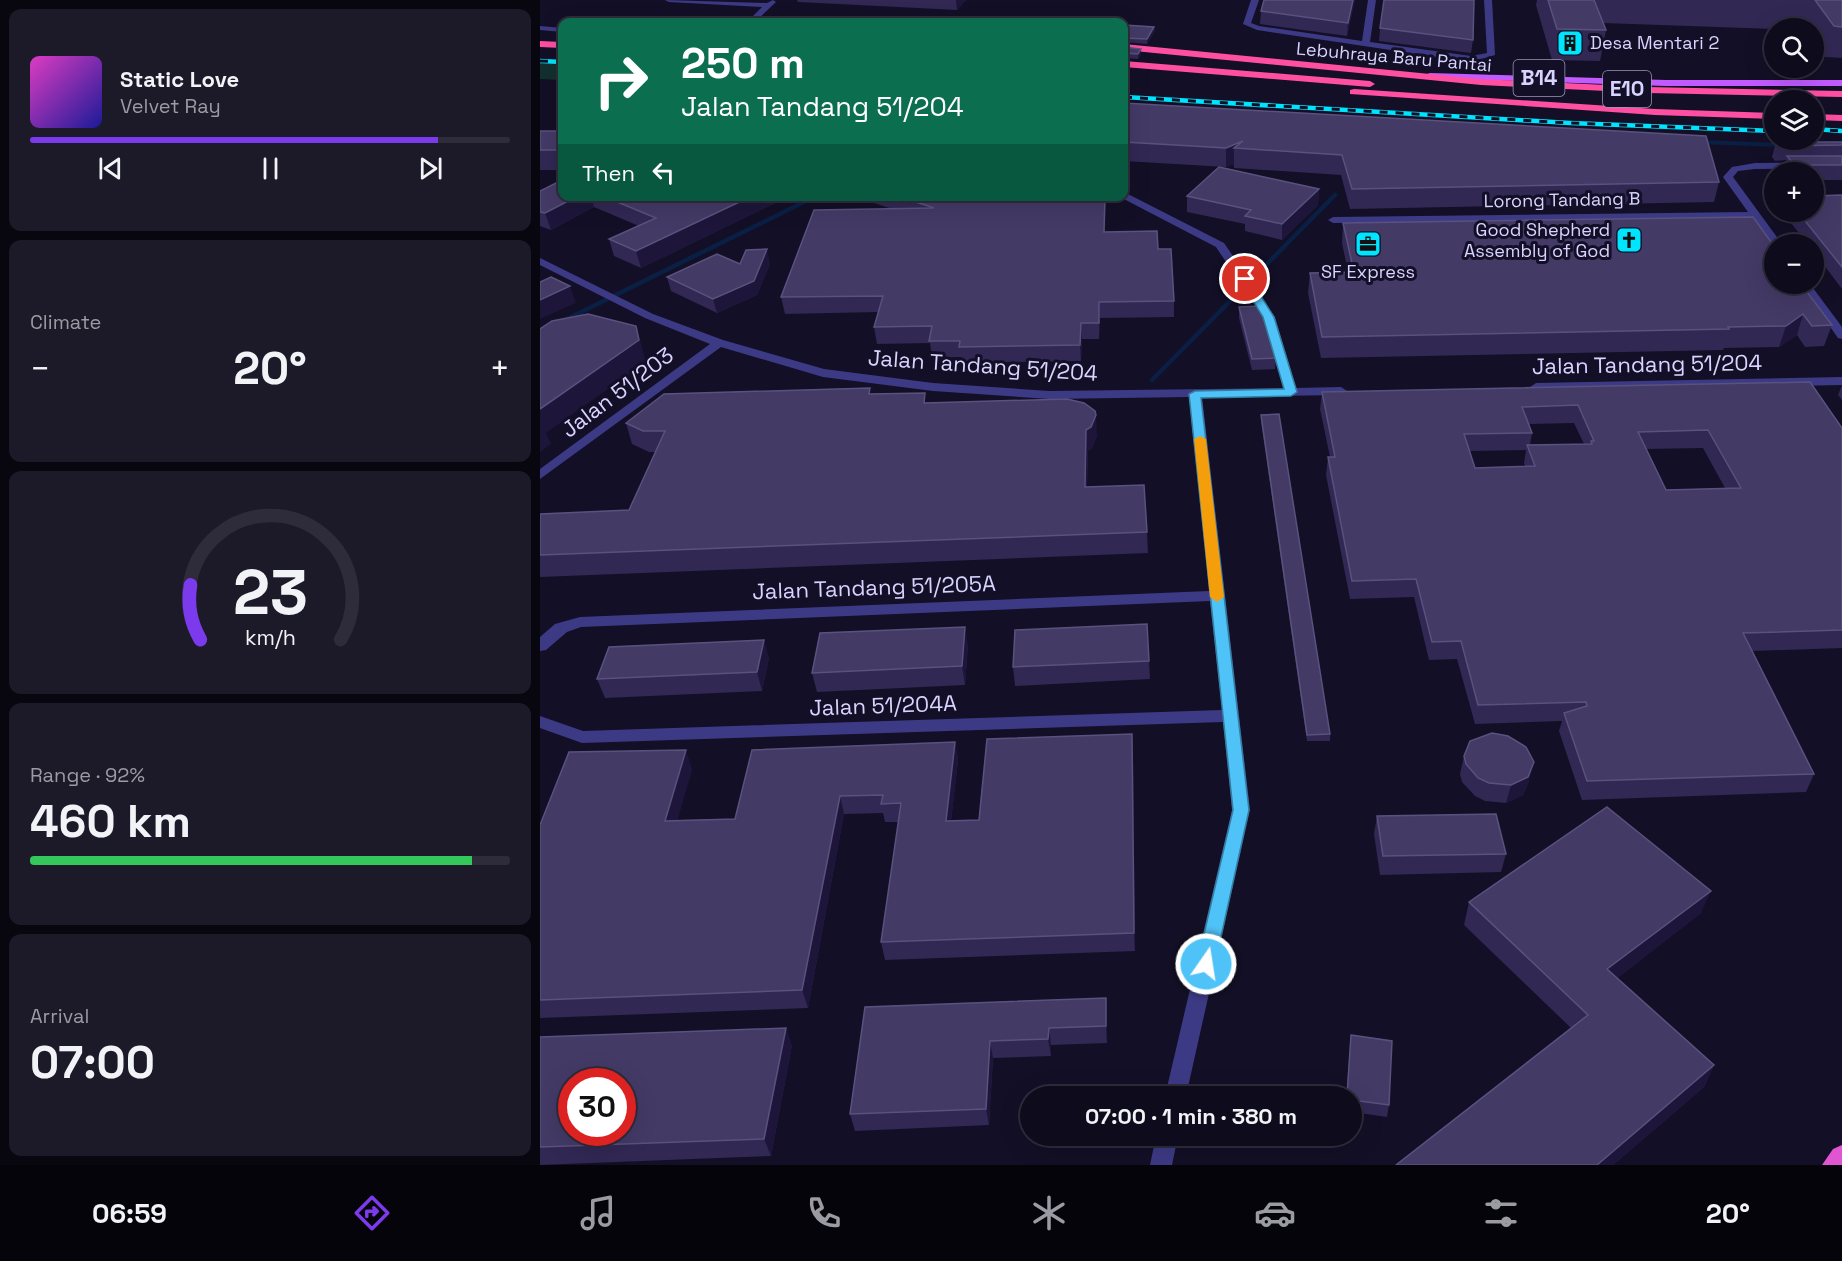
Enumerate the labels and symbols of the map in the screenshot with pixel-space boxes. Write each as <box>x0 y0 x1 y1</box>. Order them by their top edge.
building icon: Desa Mentari 2 <box>1555 28 1585 58</box>
place label: Desa Mentari 2 <box>1590 31 1719 54</box>
street label: Lebuhraya Baru Pantai <box>1295 37 1493 77</box>
road number: B14 <box>1514 60 1564 96</box>
road number: E10 <box>1603 71 1651 107</box>
street label: Lorong Tandang B <box>1483 187 1641 212</box>
place label: Good Shepherd Assembly of God <box>1464 218 1610 262</box>
church icon: Good Shepherd Assembly of God <box>1614 225 1644 255</box>
office icon: SF Express <box>1353 229 1383 259</box>
pin <box>1219 253 1270 304</box>
place label: SF Express <box>1321 260 1415 283</box>
street label: Jalan 51/203 <box>555 341 679 443</box>
street label: Jalan Tandang 51/204 <box>867 343 1099 387</box>
street label: Jalan Tandang 51/204 <box>1532 348 1763 380</box>
street label: Jalan Tandang 51/205A <box>752 569 996 605</box>
street label: Jalan 51/204A <box>809 688 957 722</box>
position arrow <box>1174 932 1238 996</box>
speed limit sign: 30 <box>558 1068 636 1146</box>

